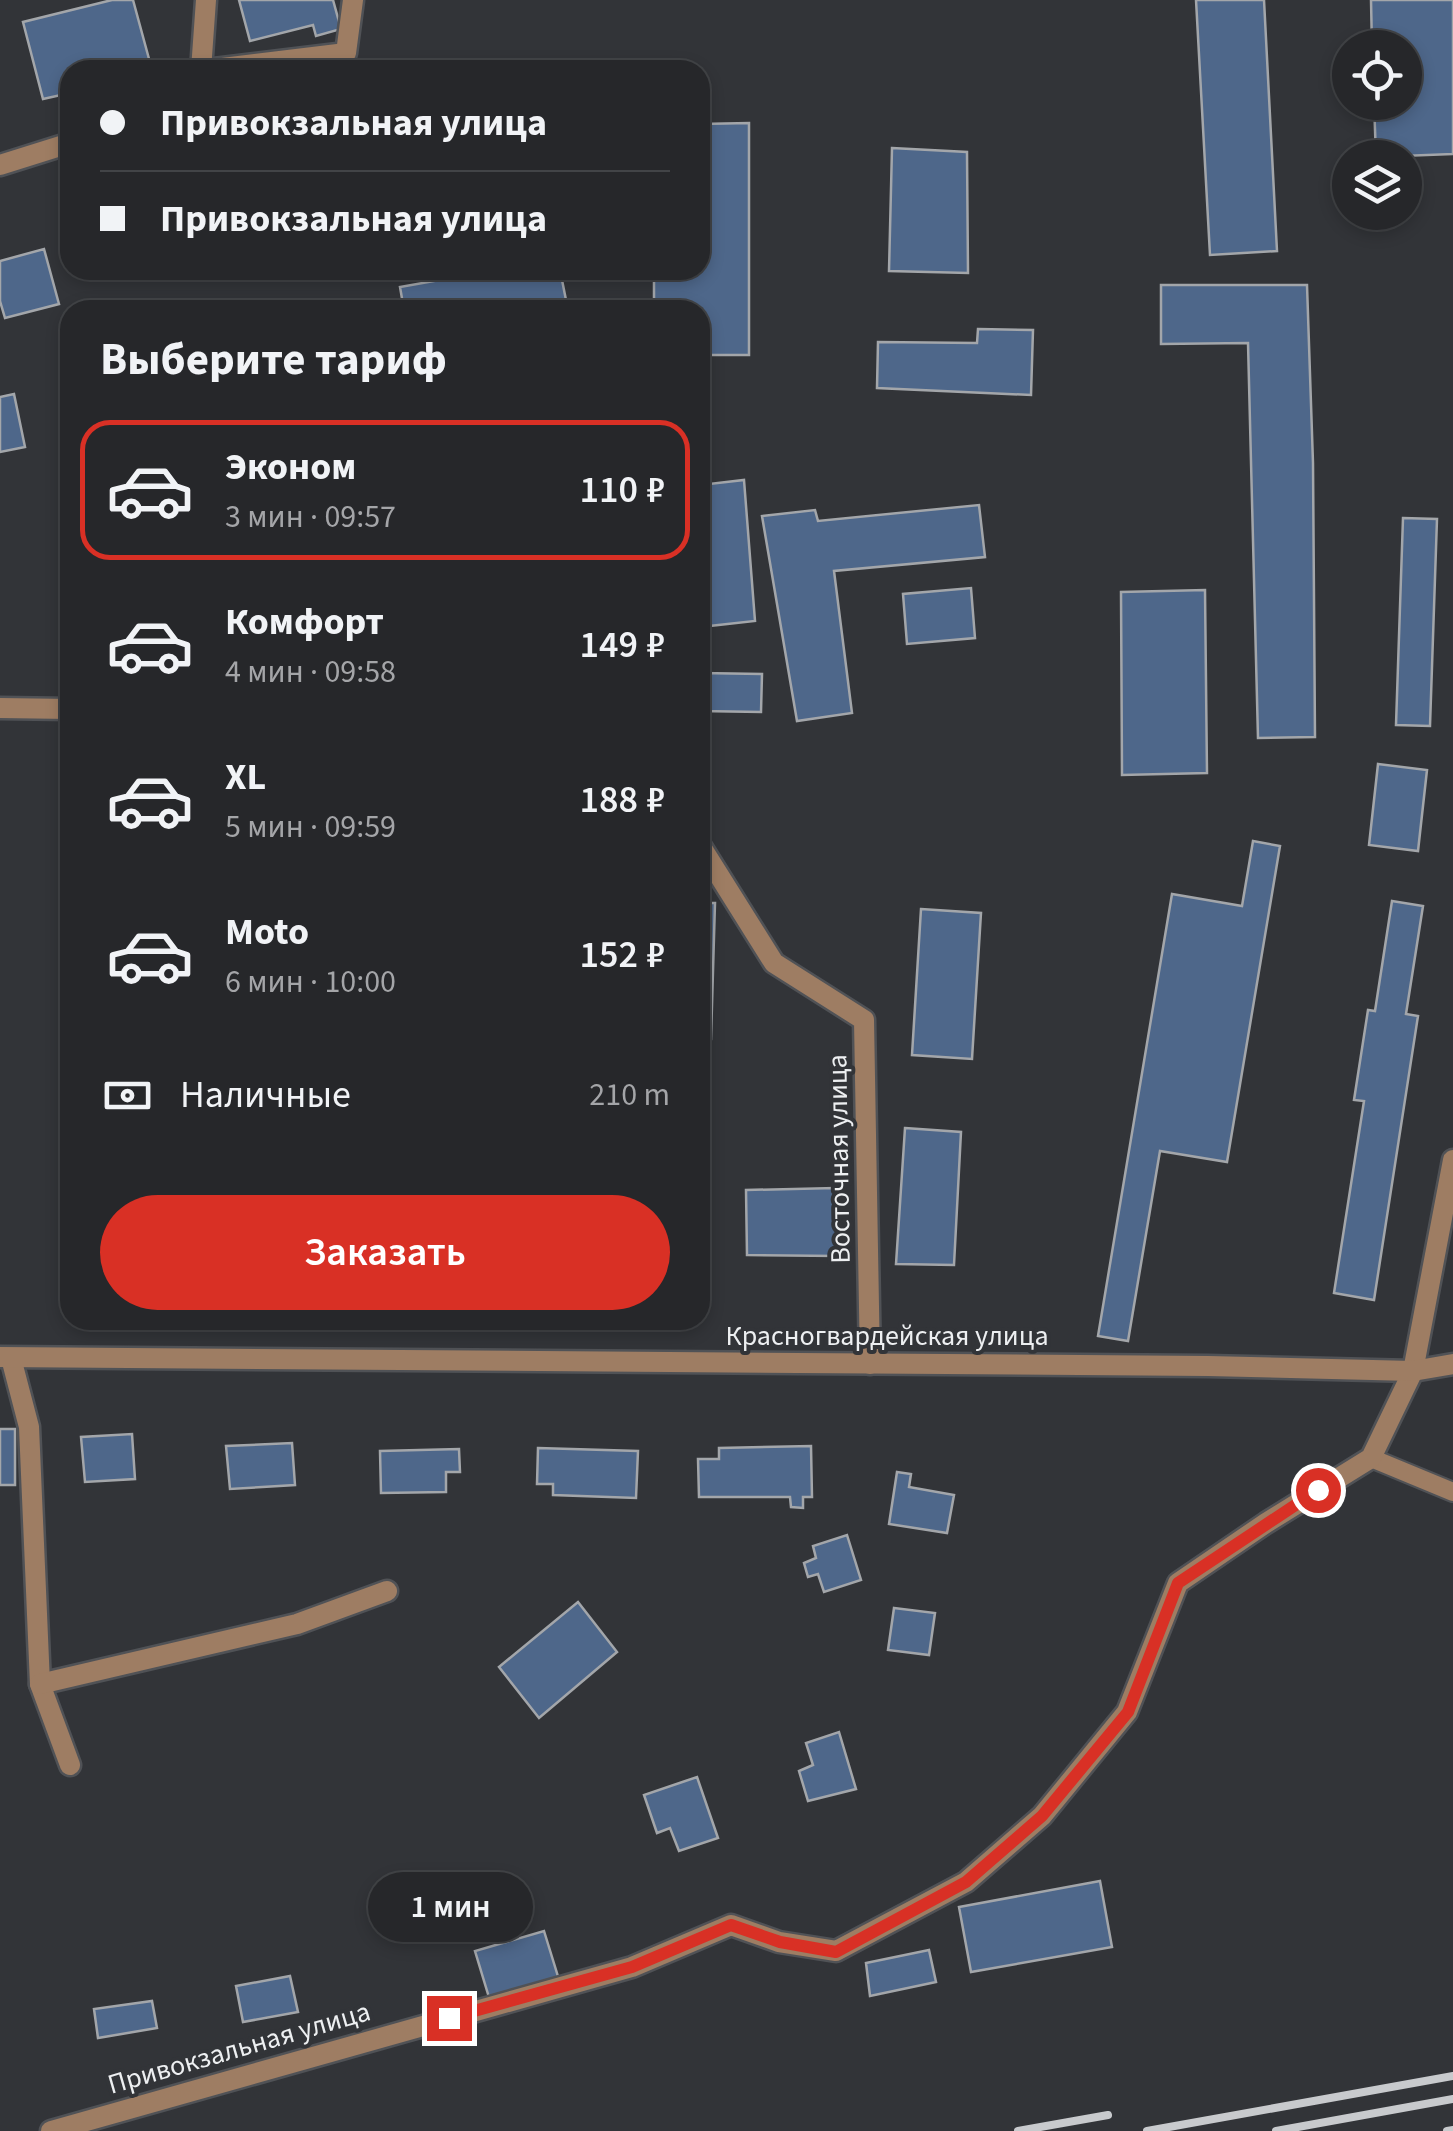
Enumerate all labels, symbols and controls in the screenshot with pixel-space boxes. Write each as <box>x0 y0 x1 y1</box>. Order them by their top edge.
map controls <box>1332 30 1422 230</box>
button: locate <box>1332 30 1422 120</box>
text: Привокзальная улица <box>160 96 547 150</box>
button: layers <box>1332 140 1422 230</box>
text: Привокзальная улица <box>160 192 547 246</box>
text: Выберите тариф <box>100 328 447 392</box>
text: Эконом <box>225 440 356 494</box>
icon: car <box>105 445 195 535</box>
text: 110 ₽ <box>579 463 665 517</box>
text: 3 мин · 09:57 <box>225 494 396 540</box>
text: Комфорт <box>225 595 384 649</box>
icon: car <box>105 600 195 690</box>
text: 149 ₽ <box>579 618 665 672</box>
text: 4 мин · 09:58 <box>225 649 396 695</box>
text: XL <box>225 750 266 804</box>
icon: car <box>105 755 195 845</box>
text: 188 ₽ <box>579 773 665 827</box>
text: 5 мин · 09:59 <box>225 804 396 850</box>
text: Moto <box>225 905 309 959</box>
icon: car <box>105 910 195 1000</box>
text: 152 ₽ <box>579 928 665 982</box>
text: 6 мин · 10:00 <box>225 959 396 1005</box>
street label: Восточная улица <box>817 1054 861 1264</box>
icon: cash <box>100 1068 155 1123</box>
text: Наличные <box>180 1068 351 1122</box>
text: 210 m <box>589 1072 670 1118</box>
button: Заказать <box>100 1195 670 1310</box>
street label: Красногвардейская улица <box>725 1316 1049 1356</box>
route start <box>1296 1468 1341 1513</box>
callout: 1 мин <box>366 1873 532 1943</box>
text: 1 мин <box>410 1884 491 1930</box>
street label: Привокзальная улица <box>103 1991 375 2105</box>
route end <box>427 1996 472 2041</box>

